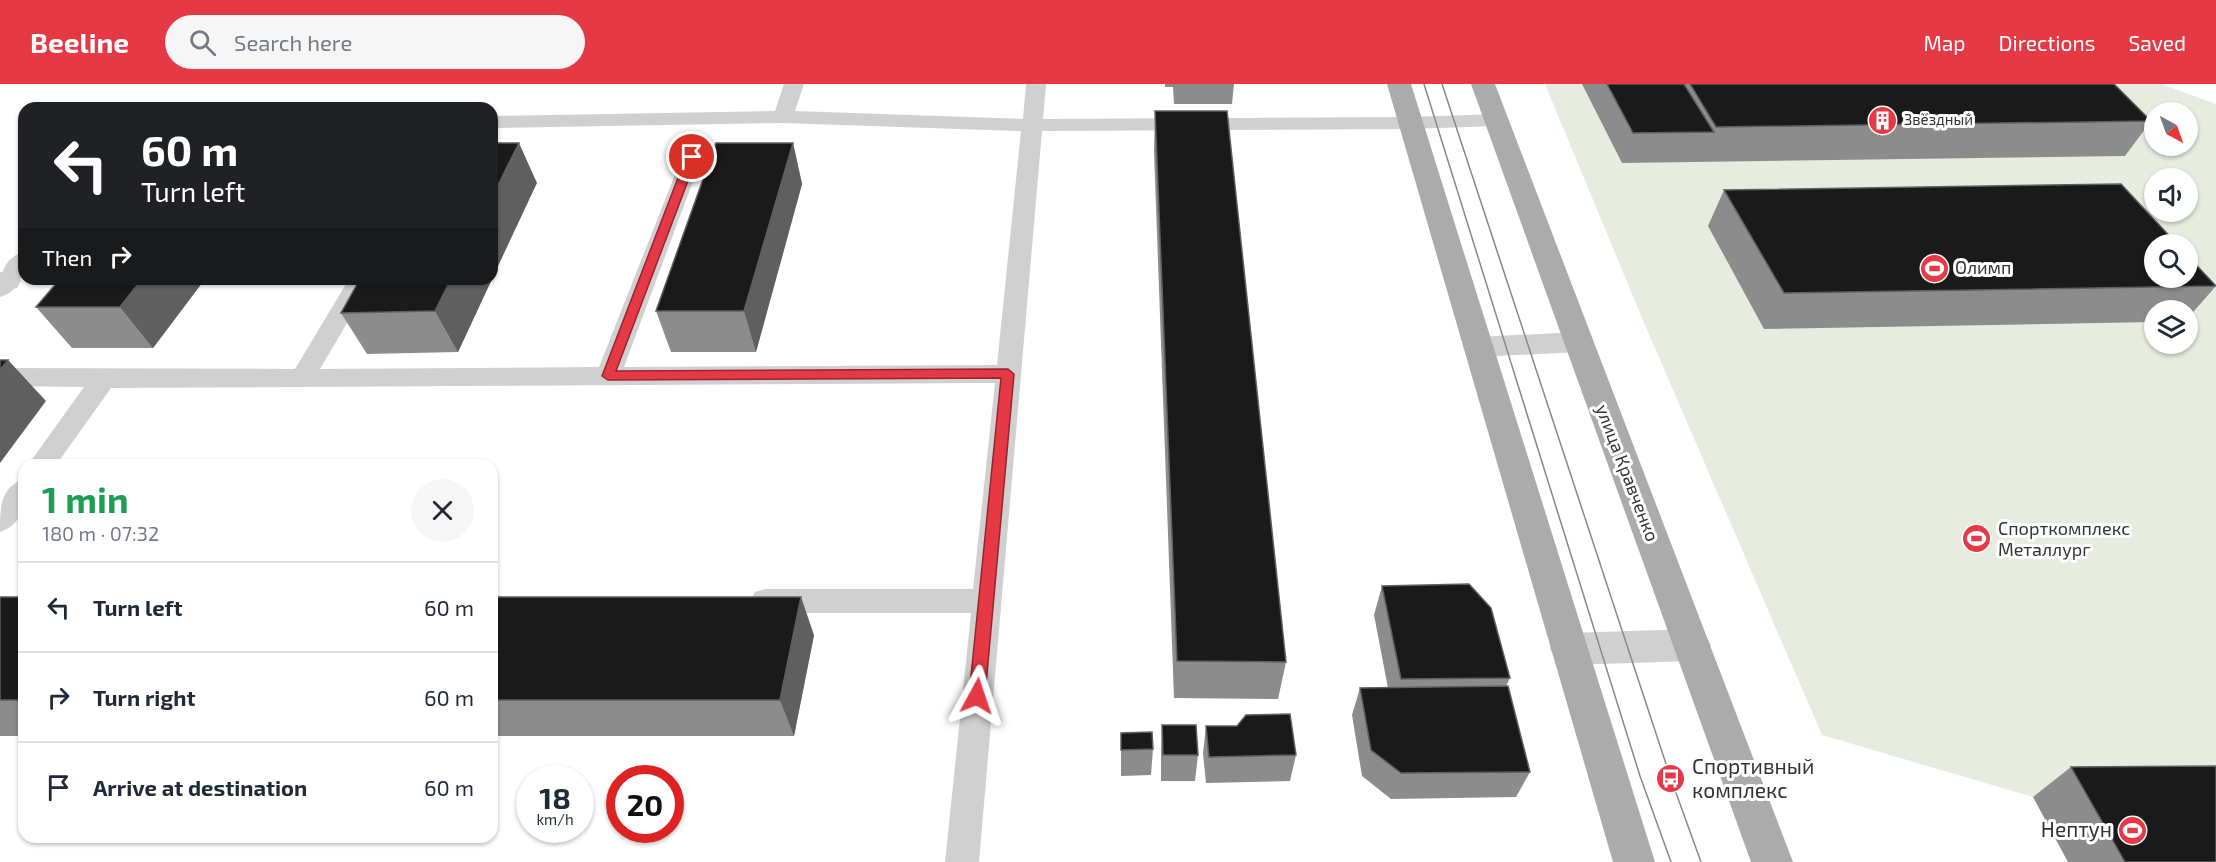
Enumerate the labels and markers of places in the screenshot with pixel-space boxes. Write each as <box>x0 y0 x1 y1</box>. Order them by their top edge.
building icon: Звёздный <box>1867 104 1899 136</box>
place label: Звёздный <box>1904 110 1973 128</box>
pin <box>666 131 717 182</box>
sports icon: Олимп <box>1918 252 1950 284</box>
place label: Олимп <box>1955 256 2011 278</box>
place label: Спорткомплекс Металлург <box>1998 517 2130 560</box>
sports icon: Спорткомплекс Металлург <box>1961 523 1993 555</box>
place label: Спортивный комплекс <box>1692 753 1814 802</box>
bus stop icon: Спортивный комплекс <box>1655 763 1687 795</box>
sports icon: Нептун <box>2117 814 2149 846</box>
place label: Нептун <box>2041 816 2112 842</box>

